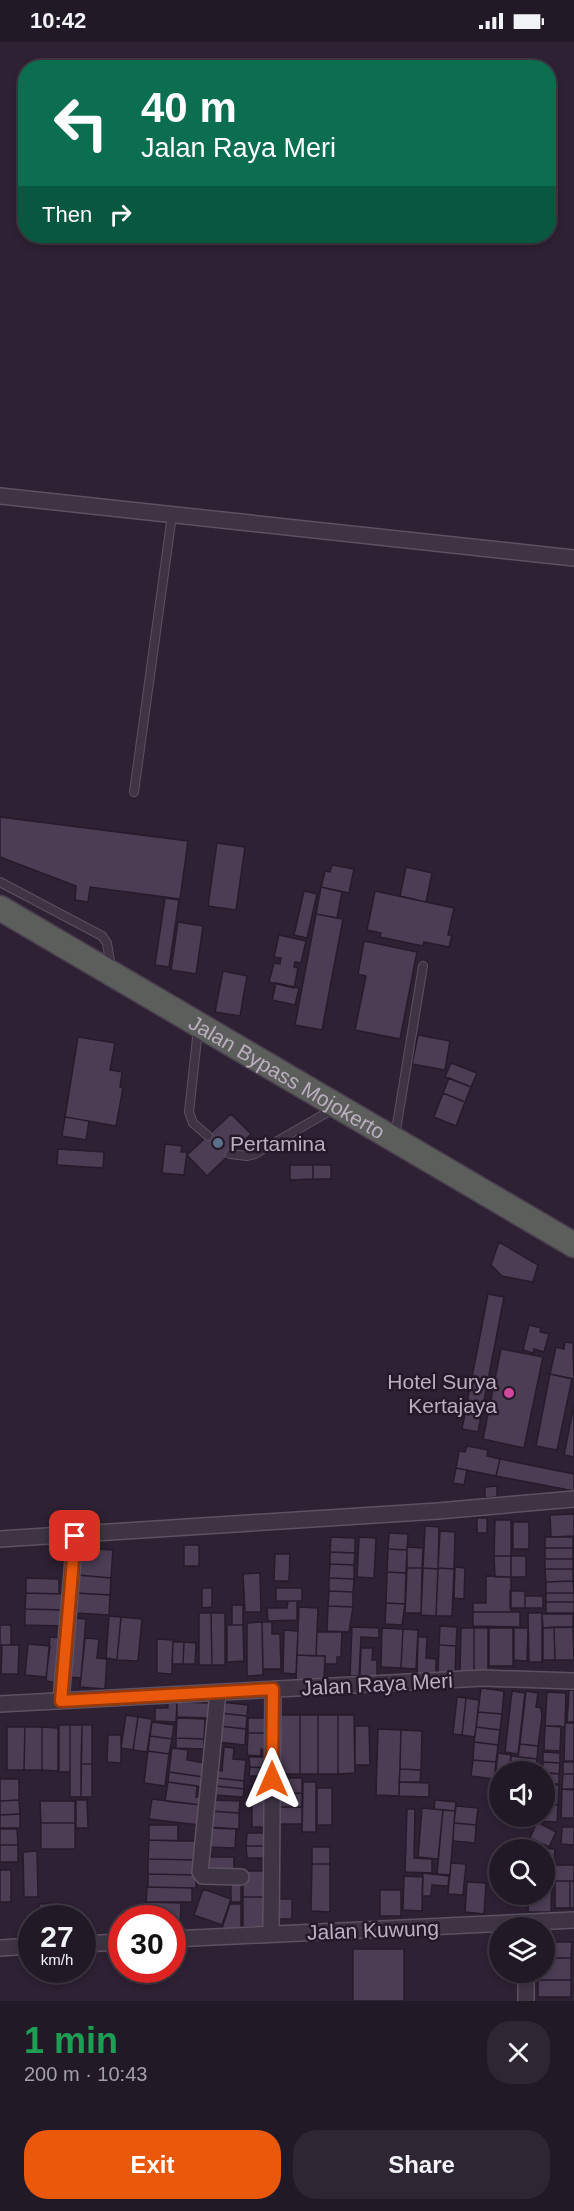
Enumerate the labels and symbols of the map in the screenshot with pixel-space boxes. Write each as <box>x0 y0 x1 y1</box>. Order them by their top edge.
street label: Jalan Bypass Mojokerto <box>185 1010 389 1143</box>
place label: Pertamina <box>230 1132 326 1155</box>
marker: Pertamina <box>211 1136 225 1150</box>
place label: Hotel Surya Kertajaya <box>387 1370 497 1417</box>
marker: Hotel Surya Kertajaya <box>502 1386 516 1400</box>
pin <box>49 1510 100 1561</box>
street label: Jalan Raya Meri <box>301 1669 453 1699</box>
position arrow <box>240 1747 304 1811</box>
speed limit sign: 30 <box>108 1905 186 1983</box>
street label: Jalan Kuwung <box>307 1916 439 1944</box>

